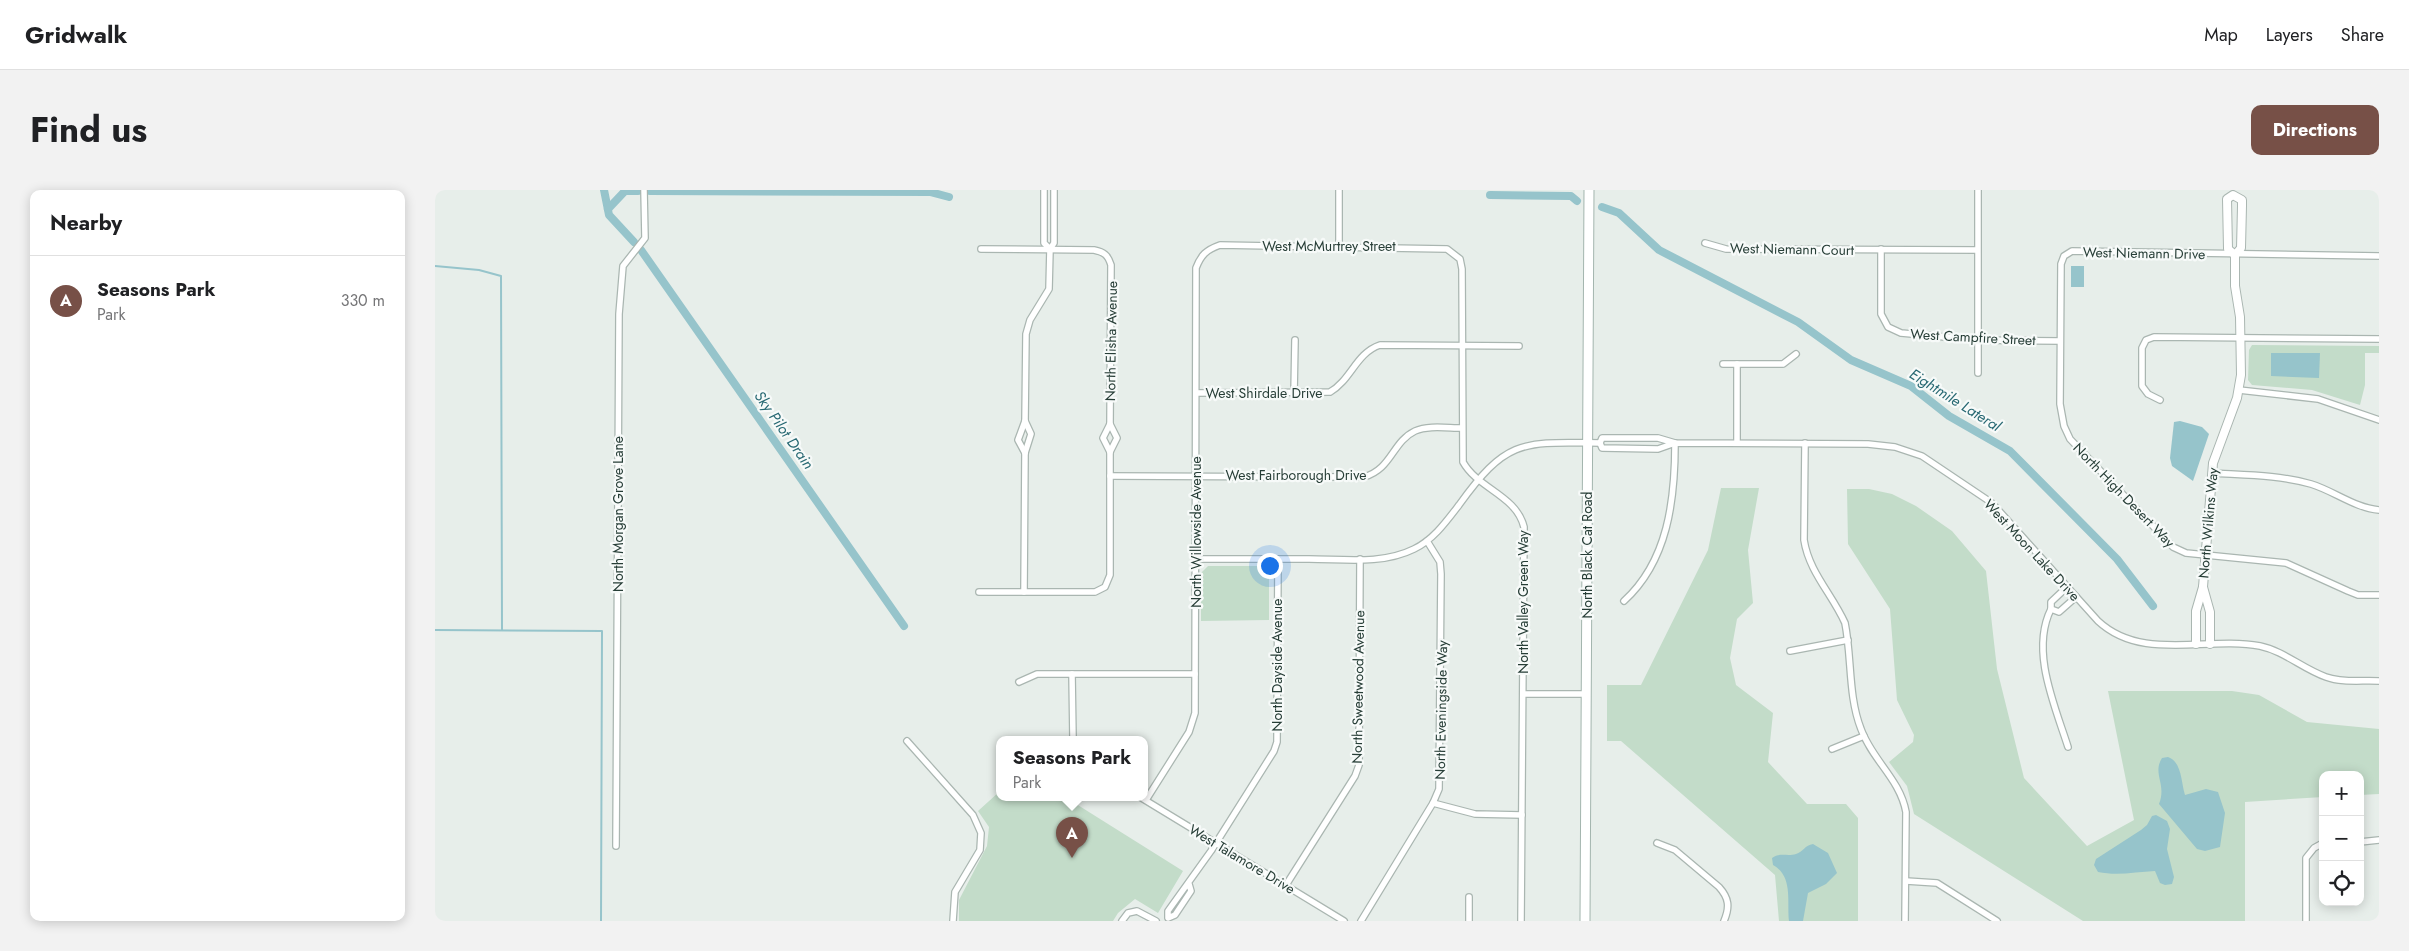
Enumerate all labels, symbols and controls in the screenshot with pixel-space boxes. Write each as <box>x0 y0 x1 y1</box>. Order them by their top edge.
text: Gridwalk <box>25 17 127 52</box>
text: Map <box>2204 22 2238 48</box>
text: Layers <box>2266 22 2313 48</box>
text: Share <box>2341 22 2384 48</box>
text: Find us <box>30 105 147 155</box>
button: Directions <box>2251 105 2379 155</box>
text: Nearby <box>50 208 122 238</box>
street label: West McMurtrey Street <box>1262 236 1396 256</box>
street label: West Niemann Court <box>1730 238 1855 260</box>
street label: West Niemann Drive <box>2083 242 2205 264</box>
text: Seasons Park <box>97 276 215 303</box>
street label: North Elisha Avenue <box>1100 281 1122 401</box>
text: A <box>60 289 72 312</box>
text: 330 m <box>341 289 385 312</box>
text: Park <box>97 303 126 326</box>
street label: West Campfire Street <box>1910 324 2037 350</box>
water label: Eightmile Lateral <box>1905 363 2006 437</box>
street label: West Shirdale Drive <box>1205 383 1323 403</box>
water label: Sky Pilot Drain <box>749 386 819 474</box>
street label: North Morgan Grove Lane <box>608 436 628 592</box>
street label: North High Desert Way <box>2069 438 2180 552</box>
street label: North Willowside Avenue <box>1186 456 1206 608</box>
street label: West Fairborough Drive <box>1226 465 1366 485</box>
street label: North Wilkins Way <box>2193 466 2223 579</box>
street label: North Black Cat Road <box>1577 491 1597 619</box>
street label: West Moon Lake Drive <box>1979 495 2085 605</box>
street label: North Valley Green Way <box>1513 530 1533 674</box>
your location <box>1257 553 1283 579</box>
street label: North Dayside Avenue <box>1267 599 1287 731</box>
street label: North Sweetwood Avenue <box>1347 610 1369 764</box>
street label: North Eveningside Way <box>1430 639 1452 780</box>
popup <box>996 736 1148 801</box>
text: Seasons Park <box>1013 744 1131 771</box>
text: Park <box>1013 771 1041 794</box>
map controls <box>2319 771 2364 906</box>
button: + <box>2319 771 2364 816</box>
button: − <box>2319 816 2364 861</box>
pin: A <box>1056 817 1088 858</box>
street label: West Talamore Drive <box>1185 819 1299 899</box>
button: locate <box>2319 861 2364 906</box>

